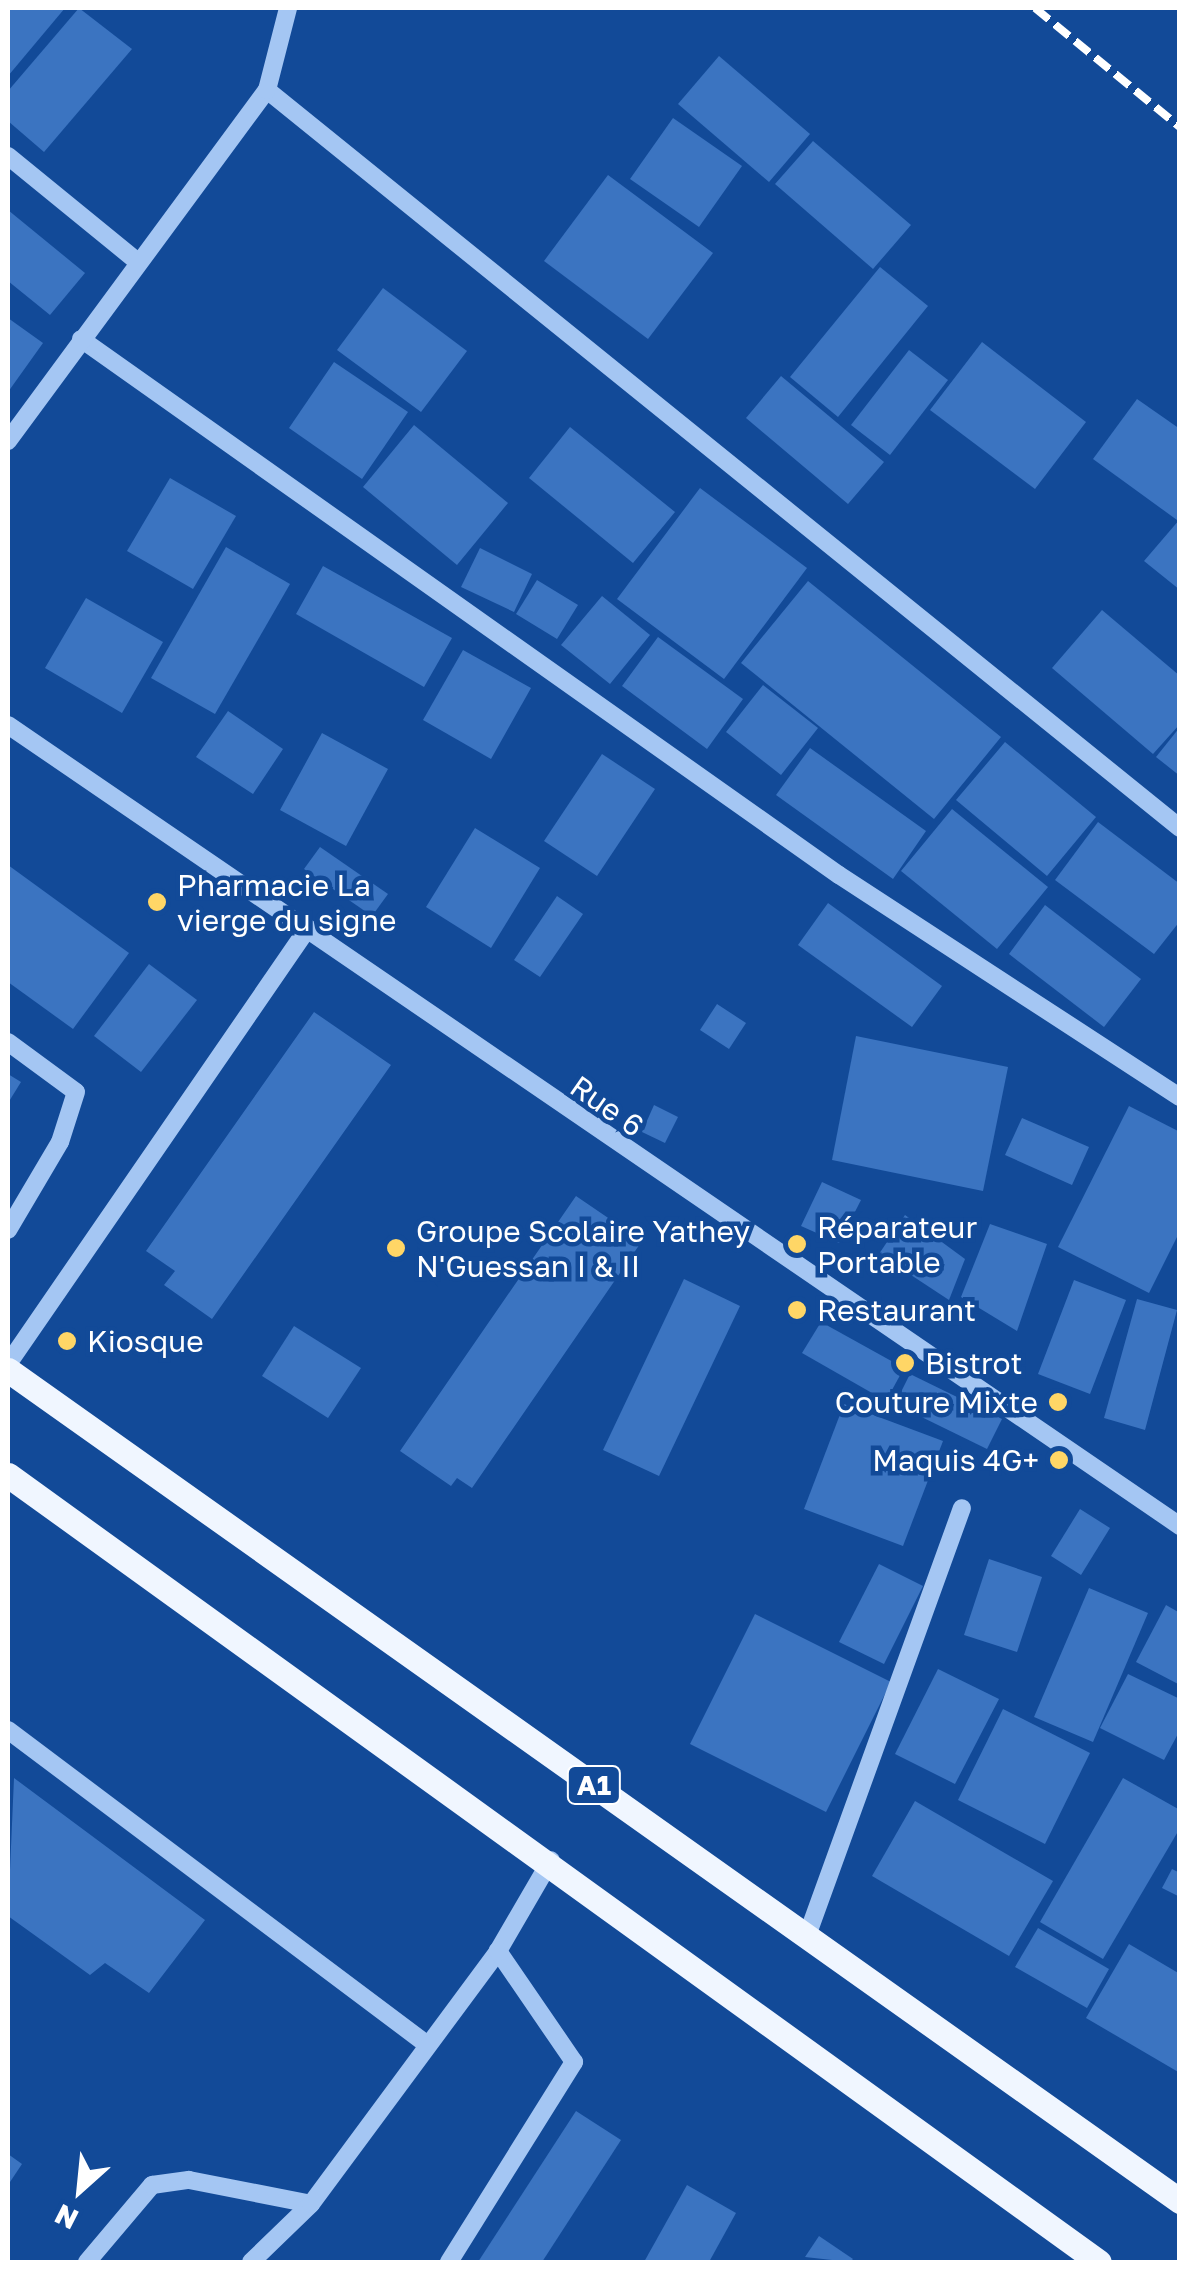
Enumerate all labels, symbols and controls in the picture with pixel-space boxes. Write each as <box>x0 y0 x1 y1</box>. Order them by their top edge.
place label: Pharmacie La vierge du signe <box>177 867 396 938</box>
marker: Pharmacie La vierge du signe <box>146 891 168 913</box>
street label: Rue 6 <box>564 1068 650 1144</box>
place label: Réparateur Portable <box>817 1209 977 1280</box>
place label: Groupe Scolaire Yathey N'Guessan I & II <box>416 1213 750 1284</box>
marker: Réparateur Portable <box>786 1233 808 1255</box>
marker: Groupe Scolaire Yathey N'Guessan I & II <box>385 1237 407 1259</box>
place label: Restaurant <box>817 1292 976 1328</box>
marker: Restaurant <box>786 1299 808 1321</box>
place label: Kiosque <box>87 1323 204 1359</box>
marker: Kiosque <box>56 1330 78 1352</box>
place label: Bistrot <box>925 1345 1022 1381</box>
marker: Bistrot <box>894 1352 916 1374</box>
place label: Couture Mixte <box>835 1384 1038 1420</box>
marker: Couture Mixte <box>1047 1391 1069 1413</box>
place label: Maquis 4G+ <box>872 1442 1039 1478</box>
marker: Maquis 4G+ <box>1048 1449 1070 1471</box>
road number: A1 <box>566 1762 622 1808</box>
north arrow <box>30 2140 130 2240</box>
text: N <box>49 2198 83 2237</box>

